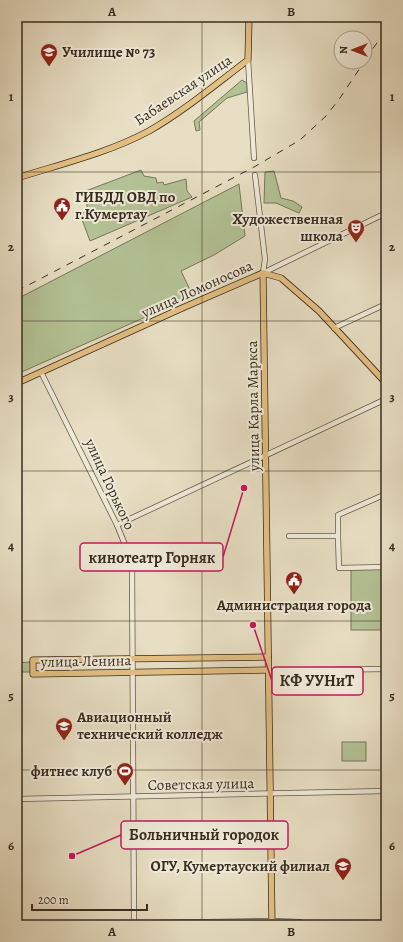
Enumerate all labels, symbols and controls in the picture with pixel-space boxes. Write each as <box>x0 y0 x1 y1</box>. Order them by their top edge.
text: A <box>107 3 117 20</box>
text: B <box>287 3 295 20</box>
north arrow <box>333 30 373 70</box>
school or university icon: Училище № 73 <box>39 42 59 67</box>
place label: Училище № 73 <box>62 42 155 62</box>
text: N <box>336 46 351 54</box>
street label: Бабаевская улица <box>130 50 236 130</box>
text: 1 <box>9 88 14 105</box>
text: 1 <box>390 88 395 105</box>
place label: ГИБДД ОВД по г.Кумертау <box>75 187 176 224</box>
public building icon: ГИБДД ОВД по г.Кумертау <box>52 196 72 221</box>
place label: Художественная школа <box>233 209 344 246</box>
theatre icon: Художественная школа <box>346 218 366 243</box>
text: 2 <box>8 238 15 255</box>
text: 2 <box>389 238 396 255</box>
street label: улица Ломоносова <box>137 255 256 323</box>
street label: улица Карла Маркса <box>242 340 264 473</box>
text: 3 <box>8 388 14 405</box>
text: 3 <box>389 388 395 405</box>
street label: улица Горького <box>80 434 140 533</box>
text: 4 <box>8 537 14 554</box>
text: 4 <box>389 537 395 554</box>
callout: кинотеатр Горняк <box>80 543 223 571</box>
text: кинотеатр Горняк <box>89 547 216 569</box>
public building icon: Администрация города <box>284 570 304 595</box>
place label: Администрация города <box>216 595 372 615</box>
street label: улица Ленина <box>39 650 132 672</box>
callout: КФ УУНиТ <box>272 667 363 695</box>
text: КФ УУНиТ <box>280 670 354 692</box>
text: 5 <box>8 687 14 704</box>
text: 5 <box>389 687 395 704</box>
place label: Авиационный технический колледж <box>76 707 223 744</box>
school or university icon: Авиационный технический колледж <box>54 716 74 741</box>
place label: фитнес клуб <box>31 761 112 781</box>
sports icon: фитнес клуб <box>115 761 135 786</box>
street label: Советская улица <box>147 773 255 795</box>
callout: Больничный городок <box>121 821 288 849</box>
text: Больничный городок <box>129 824 279 846</box>
text: 6 <box>8 837 14 854</box>
text: 6 <box>389 837 395 854</box>
place label: ОГУ, Кумертауский филиал <box>151 856 330 876</box>
school or university icon: ОГУ, Кумертауский филиал <box>333 856 353 881</box>
scale bar <box>32 886 147 912</box>
text: 200 m <box>38 892 69 908</box>
text: A <box>107 923 117 940</box>
text: B <box>287 923 295 940</box>

